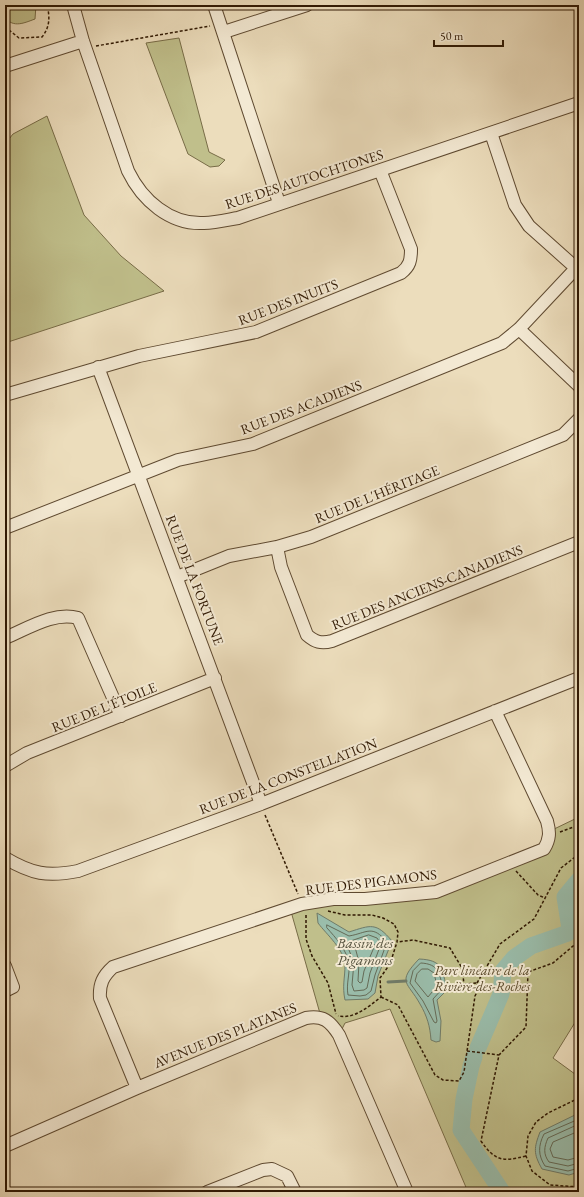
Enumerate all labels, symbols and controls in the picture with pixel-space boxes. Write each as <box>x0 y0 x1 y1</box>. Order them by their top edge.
scale bar <box>434 22 503 48</box>
text: 50 m <box>440 28 464 44</box>
street label: RUE DES AUTOCHTONES <box>223 145 385 213</box>
street label: RUE DES INUITS <box>235 275 341 329</box>
street label: RUE DES ACADIENS <box>238 376 364 438</box>
street label: RUE DE L'HÉRITAGE <box>312 461 442 527</box>
street label: RUE DE LA FORTUNE <box>162 512 228 648</box>
street label: RUE DES ANCIENS-CANADIENS <box>329 540 525 634</box>
street label: RUE DE L'ÉTOILE <box>49 678 159 736</box>
street label: RUE DE LA CONSTELLATION <box>197 734 379 818</box>
street label: RUE DES PIGAMONS <box>304 865 438 899</box>
water label: Bassin des Pigamons <box>336 933 394 969</box>
park label: Parc linéaire de la Rivière-des-Roches <box>434 961 530 995</box>
street label: AVENUE DES PLATANES <box>150 998 299 1072</box>

